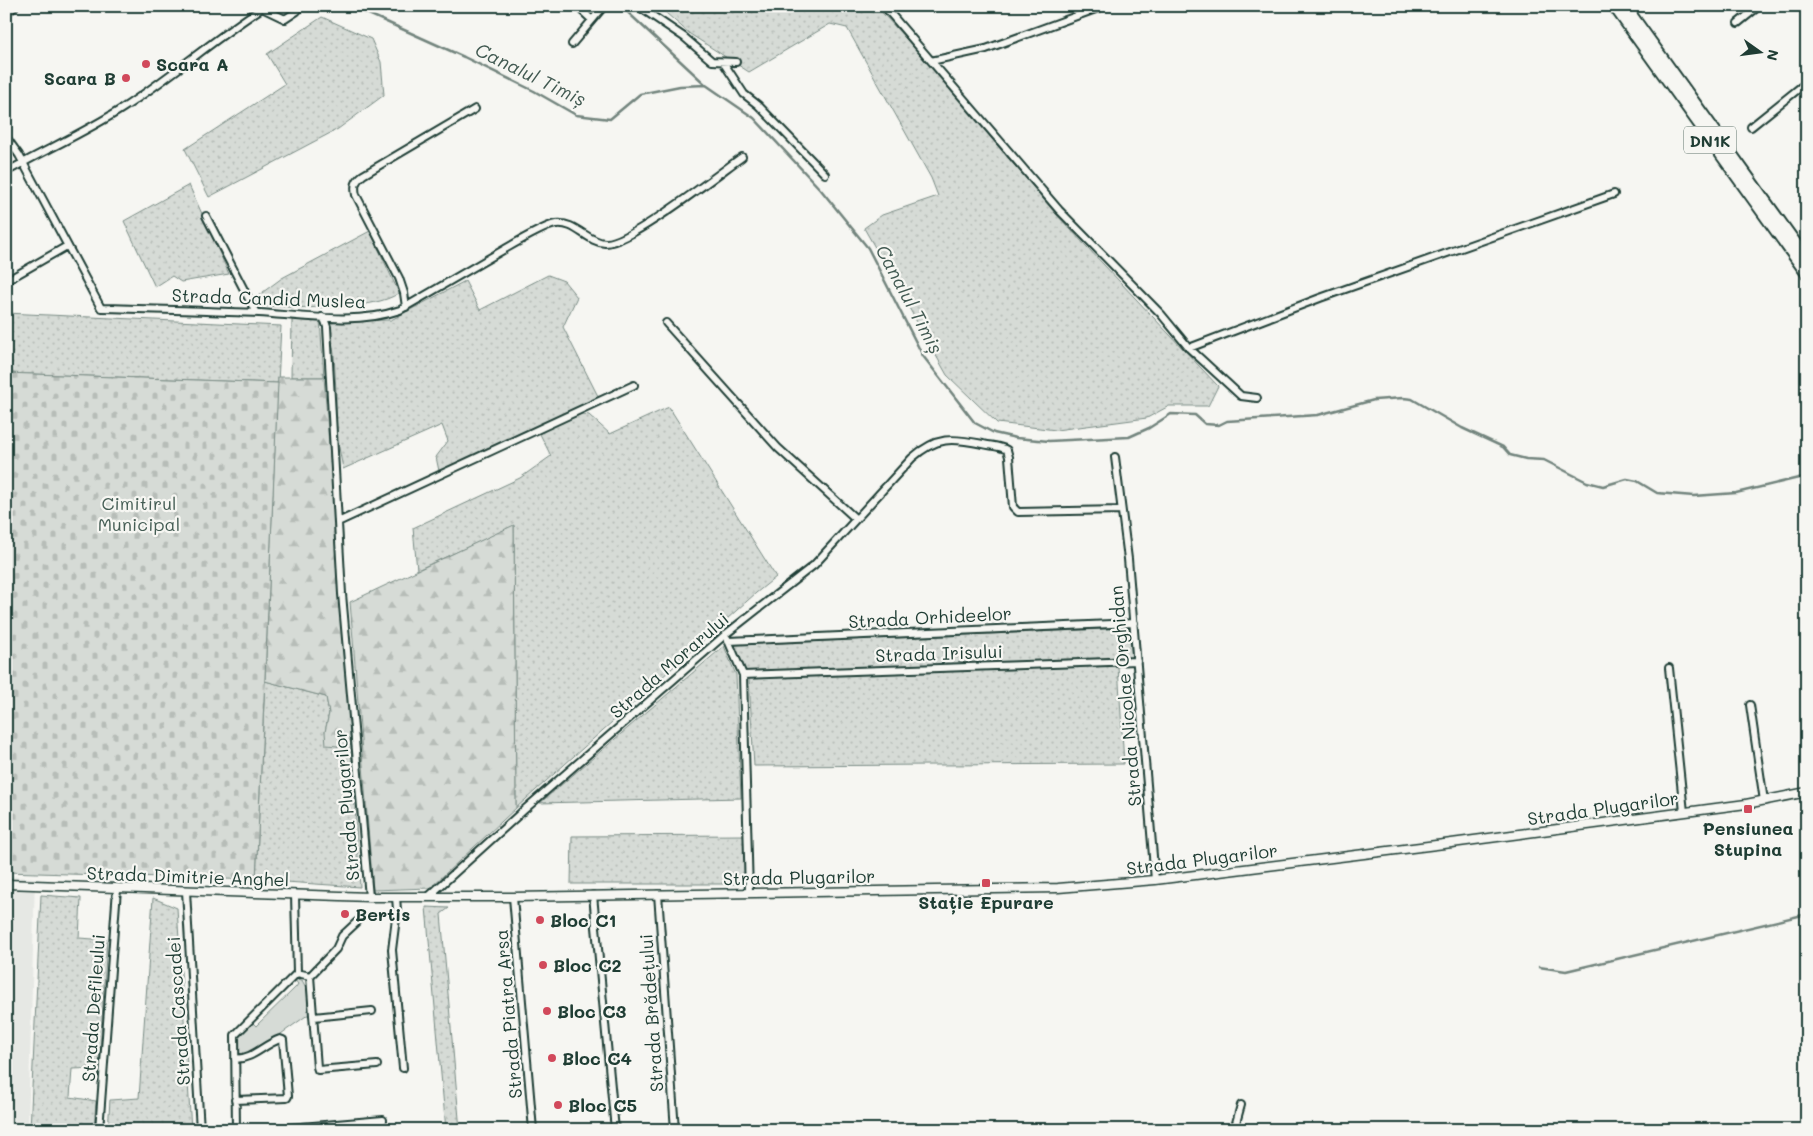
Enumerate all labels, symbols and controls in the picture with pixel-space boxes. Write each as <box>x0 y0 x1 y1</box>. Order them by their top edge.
north arrow <box>1736 28 1786 78</box>
water label: Canalul Timiș <box>471 36 591 113</box>
text: N <box>1763 48 1784 63</box>
place label: Scara A <box>156 52 229 76</box>
marker: Scara A <box>140 58 152 70</box>
place label: Scara B <box>44 66 116 90</box>
marker: Scara B <box>120 72 132 84</box>
road number: DN1K <box>1684 126 1736 154</box>
water label: Canalul Timiș <box>870 240 949 358</box>
street label: Strada Candid Muslea <box>171 283 367 313</box>
park label: Cimitirul Municipal <box>98 491 180 536</box>
street label: Strada Nicolae Orghidan <box>1103 585 1147 807</box>
street label: Strada Orhideelor <box>848 601 1012 633</box>
street label: Strada Morarului <box>604 607 734 723</box>
street label: Strada Irisului <box>875 639 1003 667</box>
street label: Strada Plugarilor <box>327 728 365 882</box>
street label: Strada Plugarilor <box>1526 786 1680 830</box>
marker: Pensiunea Stupina <box>1742 803 1754 815</box>
place label: Pensiunea Stupina <box>1703 816 1793 861</box>
street label: Strada Plugarilor <box>1125 838 1279 880</box>
street label: Strada Dimitrie Anghel <box>86 860 290 892</box>
street label: Strada Plugarilor <box>723 864 875 890</box>
marker: Stație Epurare <box>980 877 992 889</box>
place label: Stație Epurare <box>918 890 1054 915</box>
place label: Bertis <box>355 902 410 926</box>
marker: Bertis <box>339 908 351 920</box>
place label: Bloc C1 <box>550 908 617 932</box>
marker: Bloc C1 <box>534 914 546 926</box>
street label: Strada Piatra Arsa <box>489 928 527 1100</box>
street label: Strada Defileului <box>76 933 110 1083</box>
street label: Strada Brădețului <box>634 933 668 1093</box>
street label: Strada Cascadei <box>161 936 195 1086</box>
place label: Bloc C2 <box>553 953 622 977</box>
marker: Bloc C2 <box>537 959 549 971</box>
place label: Bloc C3 <box>557 999 627 1023</box>
marker: Bloc C3 <box>541 1005 553 1017</box>
place label: Bloc C4 <box>562 1046 632 1070</box>
marker: Bloc C4 <box>546 1052 558 1064</box>
place label: Bloc C5 <box>568 1093 637 1117</box>
marker: Bloc C5 <box>552 1099 564 1111</box>

